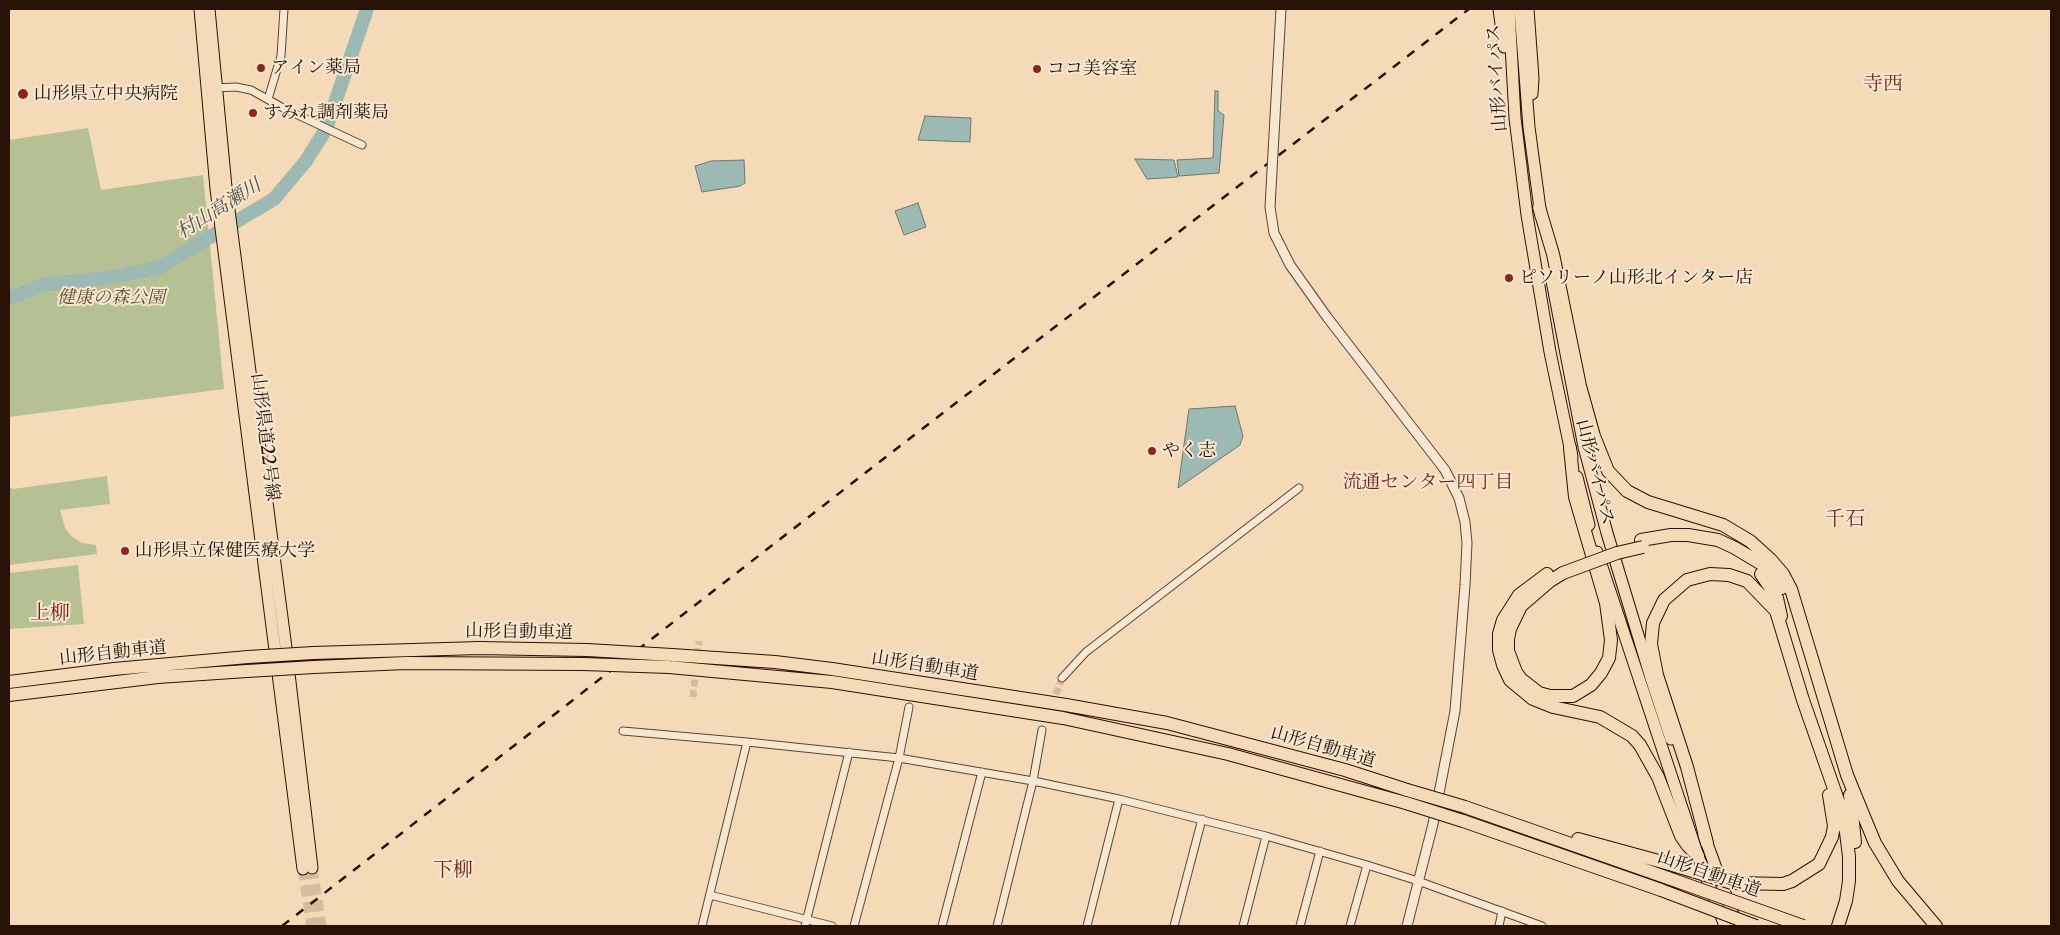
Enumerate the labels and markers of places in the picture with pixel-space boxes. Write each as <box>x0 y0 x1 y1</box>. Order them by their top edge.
place label: アイン薬局 <box>271 57 361 79</box>
place label: ココ美容室 <box>1047 58 1137 80</box>
marker: アイン薬局 <box>255 62 267 74</box>
marker: ココ美容室 <box>1031 63 1043 75</box>
place label: 山形県立中央病院 <box>34 83 178 105</box>
marker: 山形県立中央病院 <box>16 87 30 101</box>
place label: すみれ調剤薬局 <box>263 102 389 124</box>
marker: すみれ調剤薬局 <box>247 107 259 119</box>
place label: ピソリーノ山形北インター店 <box>1519 267 1753 289</box>
marker: ピソリーノ山形北インター店 <box>1503 272 1515 284</box>
place label: やく志 <box>1162 440 1216 462</box>
marker: やく志 <box>1146 445 1158 457</box>
place label: 山形県立保健医療大学 <box>135 540 315 562</box>
marker: 山形県立保健医療大学 <box>119 545 131 557</box>

